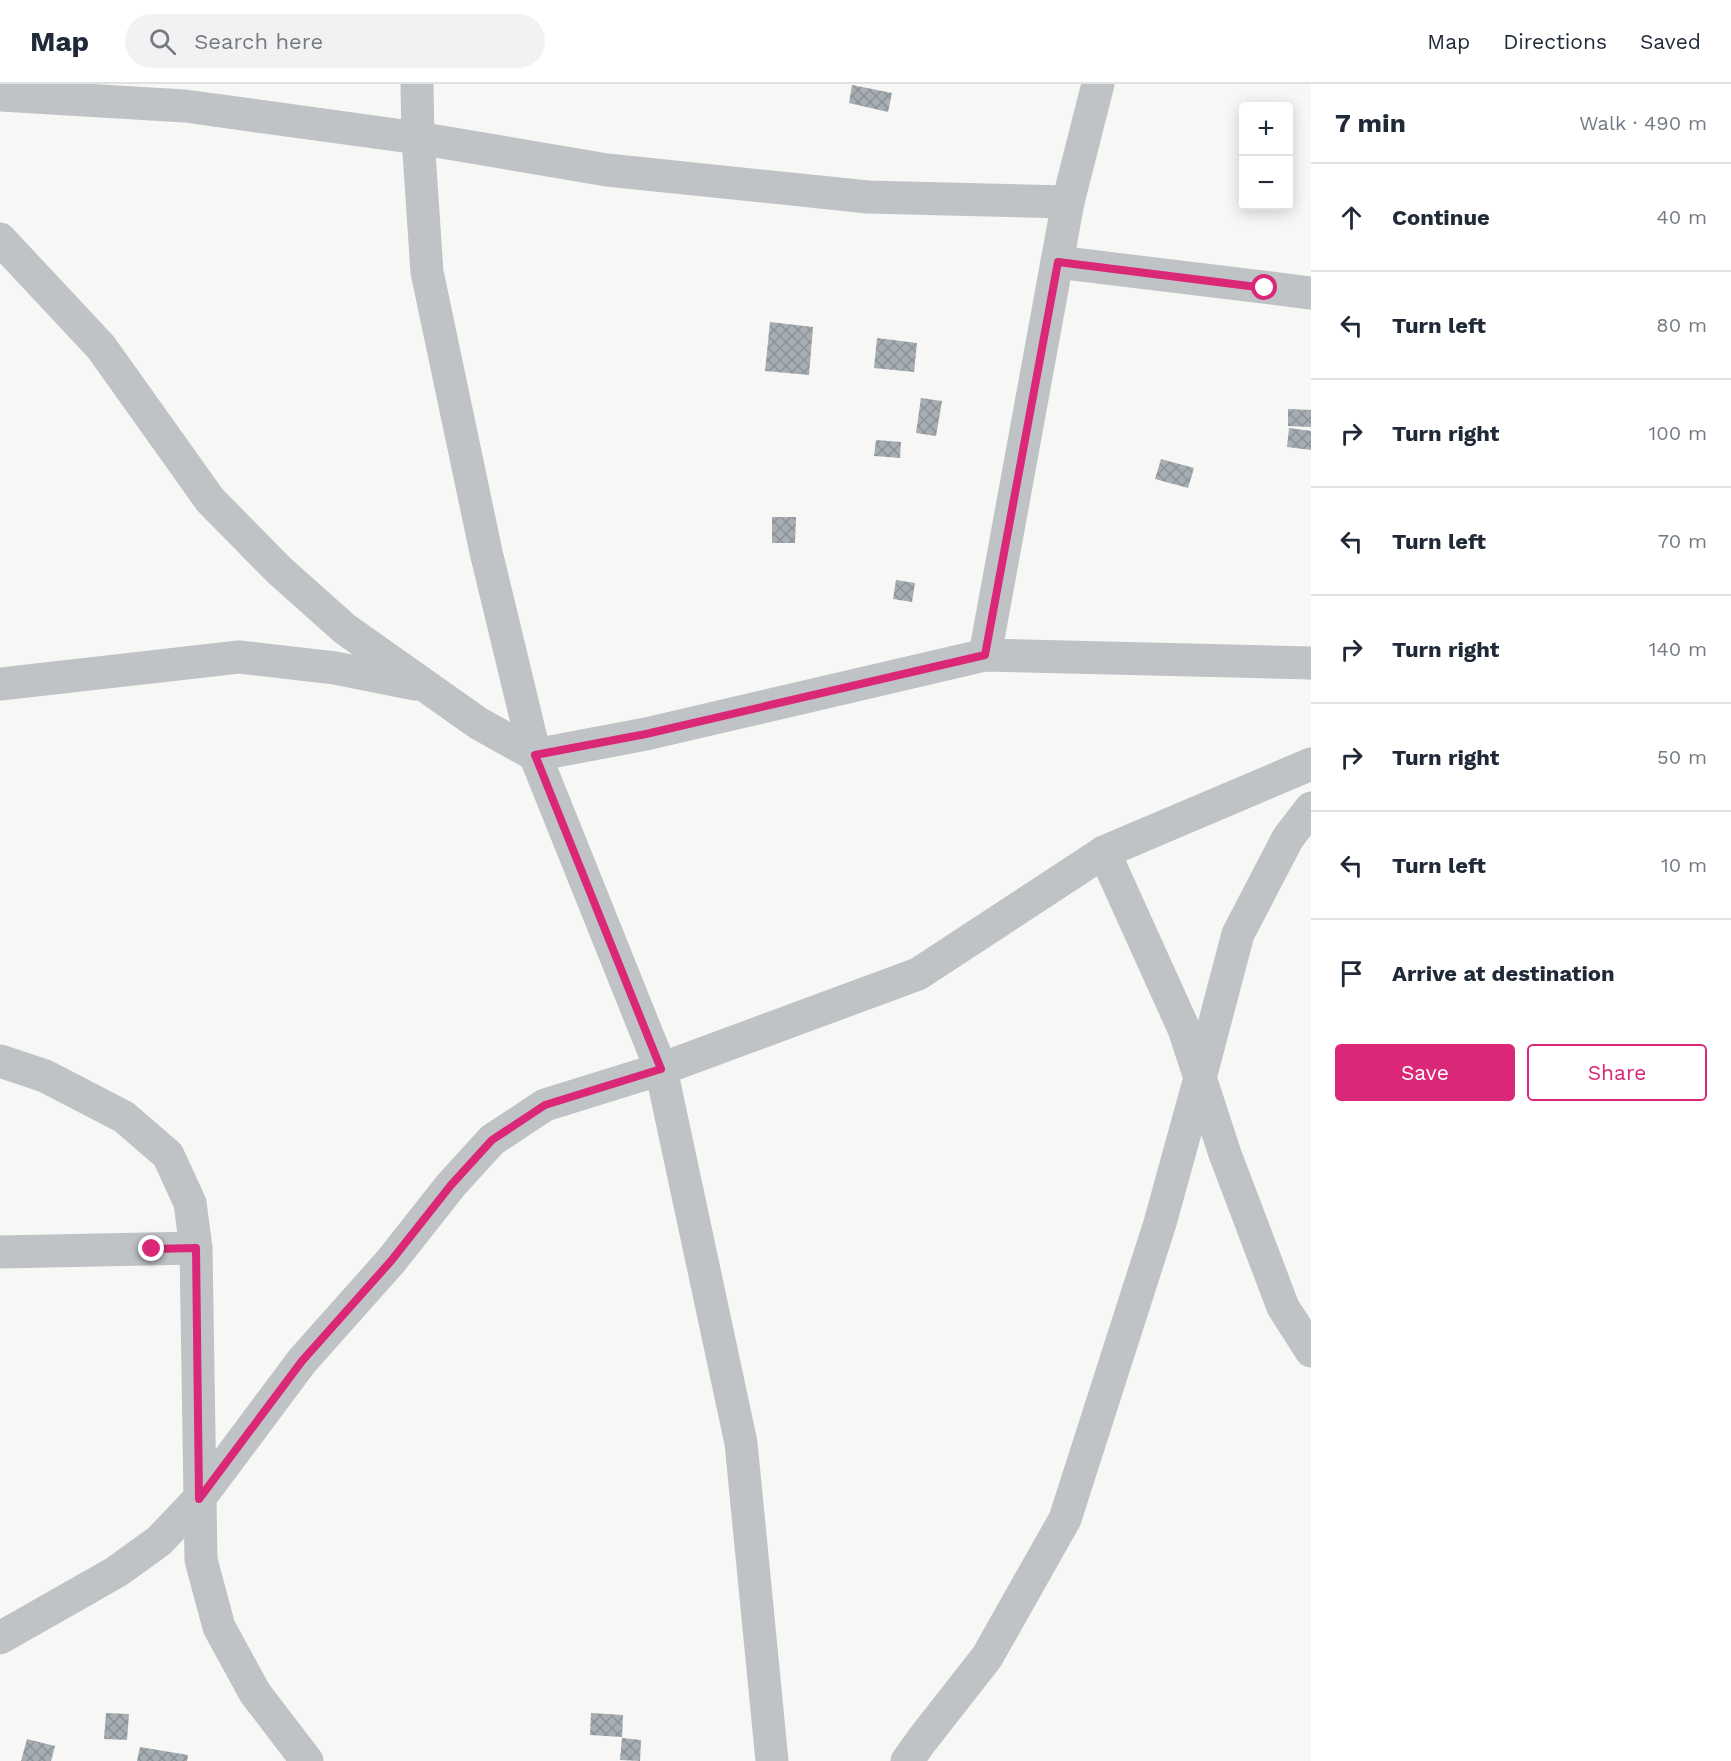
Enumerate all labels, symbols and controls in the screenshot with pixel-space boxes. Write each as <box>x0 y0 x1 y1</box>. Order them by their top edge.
search box <box>125 14 545 68</box>
text: Map <box>30 25 89 58</box>
icon: search <box>146 25 179 58</box>
text: Search here <box>194 29 323 54</box>
text: Map <box>1427 29 1470 54</box>
text: Directions <box>1503 29 1607 54</box>
text: Saved <box>1640 29 1701 54</box>
map controls <box>1239 102 1293 210</box>
button: + <box>1239 102 1293 156</box>
text: 7 min <box>1335 108 1406 138</box>
text: Walk · 490 m <box>1579 111 1707 135</box>
button: − <box>1239 156 1293 210</box>
icon: ahead <box>1335 201 1368 234</box>
text: Continue <box>1392 205 1490 230</box>
text: 40 m <box>1656 205 1707 229</box>
route start <box>1251 274 1277 300</box>
icon: left <box>1335 309 1368 342</box>
text: Turn left <box>1392 313 1486 338</box>
text: 80 m <box>1656 313 1707 337</box>
icon: right <box>1335 417 1368 450</box>
text: Turn right <box>1392 421 1499 446</box>
text: 100 m <box>1648 421 1707 445</box>
icon: left <box>1335 525 1368 558</box>
text: Turn left <box>1392 529 1486 554</box>
text: 70 m <box>1658 529 1707 553</box>
icon: right <box>1335 633 1368 666</box>
text: Turn right <box>1392 637 1499 662</box>
text: 140 m <box>1649 637 1707 661</box>
icon: right <box>1335 741 1368 774</box>
text: Turn right <box>1392 745 1499 770</box>
text: 50 m <box>1657 745 1707 769</box>
icon: left <box>1335 849 1368 882</box>
text: Turn left <box>1392 853 1486 878</box>
text: 10 m <box>1661 853 1707 877</box>
icon: arrive <box>1335 957 1368 990</box>
text: Arrive at destination <box>1392 961 1615 986</box>
button: Save <box>1335 1044 1515 1101</box>
button: Share <box>1527 1044 1707 1101</box>
route end <box>138 1235 164 1261</box>

